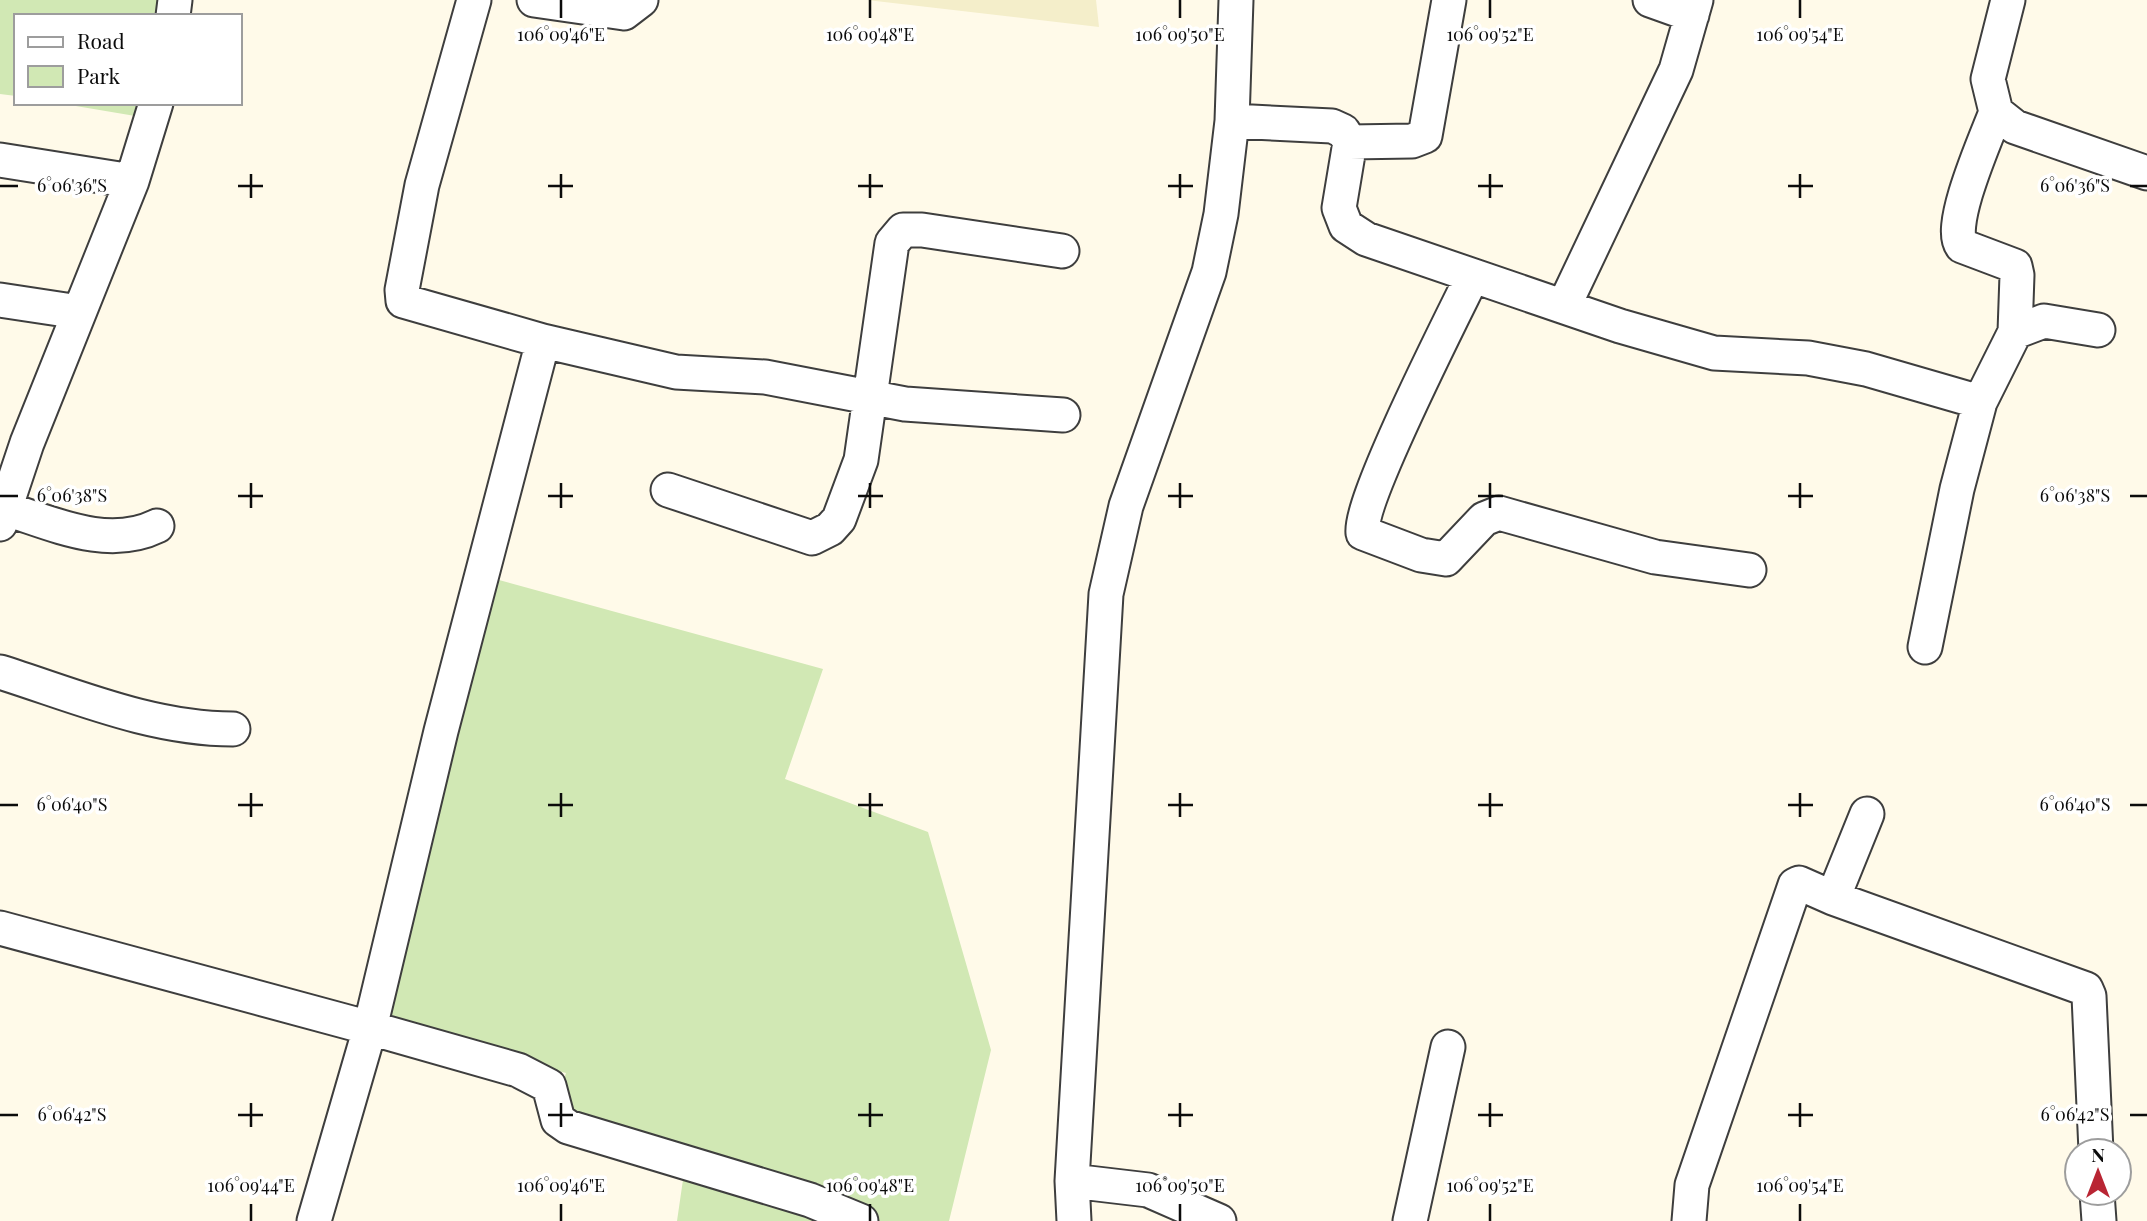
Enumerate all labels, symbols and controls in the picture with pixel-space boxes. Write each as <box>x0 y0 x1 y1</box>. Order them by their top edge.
legend <box>14 14 242 105</box>
text: 106°09'46"E <box>517 22 605 46</box>
text: 106°09'48"E <box>826 22 914 46</box>
text: 106°09'50"E <box>1135 22 1225 46</box>
text: 106°09'52"E <box>1446 22 1534 46</box>
text: 106°09'54"E <box>1756 22 1844 46</box>
text: Road <box>77 26 125 54</box>
text: Park <box>77 61 121 89</box>
text: 6°06'36"S <box>37 173 107 197</box>
text: 6°06'36"S <box>2040 173 2110 197</box>
text: 6°06'38"S <box>37 483 107 507</box>
text: 6°06'38"S <box>2040 483 2110 507</box>
text: 6°06'40"S <box>37 792 107 816</box>
text: 6°06'40"S <box>2040 792 2110 816</box>
text: 6°06'42"S <box>38 1102 106 1126</box>
text: 6°06'42"S <box>2041 1102 2109 1126</box>
north arrow <box>2063 1137 2133 1207</box>
text: N <box>2091 1141 2105 1167</box>
text: 106°09'44"E <box>207 1173 295 1197</box>
text: 106°09'46"E <box>517 1173 605 1197</box>
text: 106°09'48"E <box>826 1173 914 1197</box>
text: 106°09'50"E <box>1135 1173 1225 1197</box>
text: 106°09'52"E <box>1446 1173 1534 1197</box>
text: 106°09'54"E <box>1756 1173 1844 1197</box>

